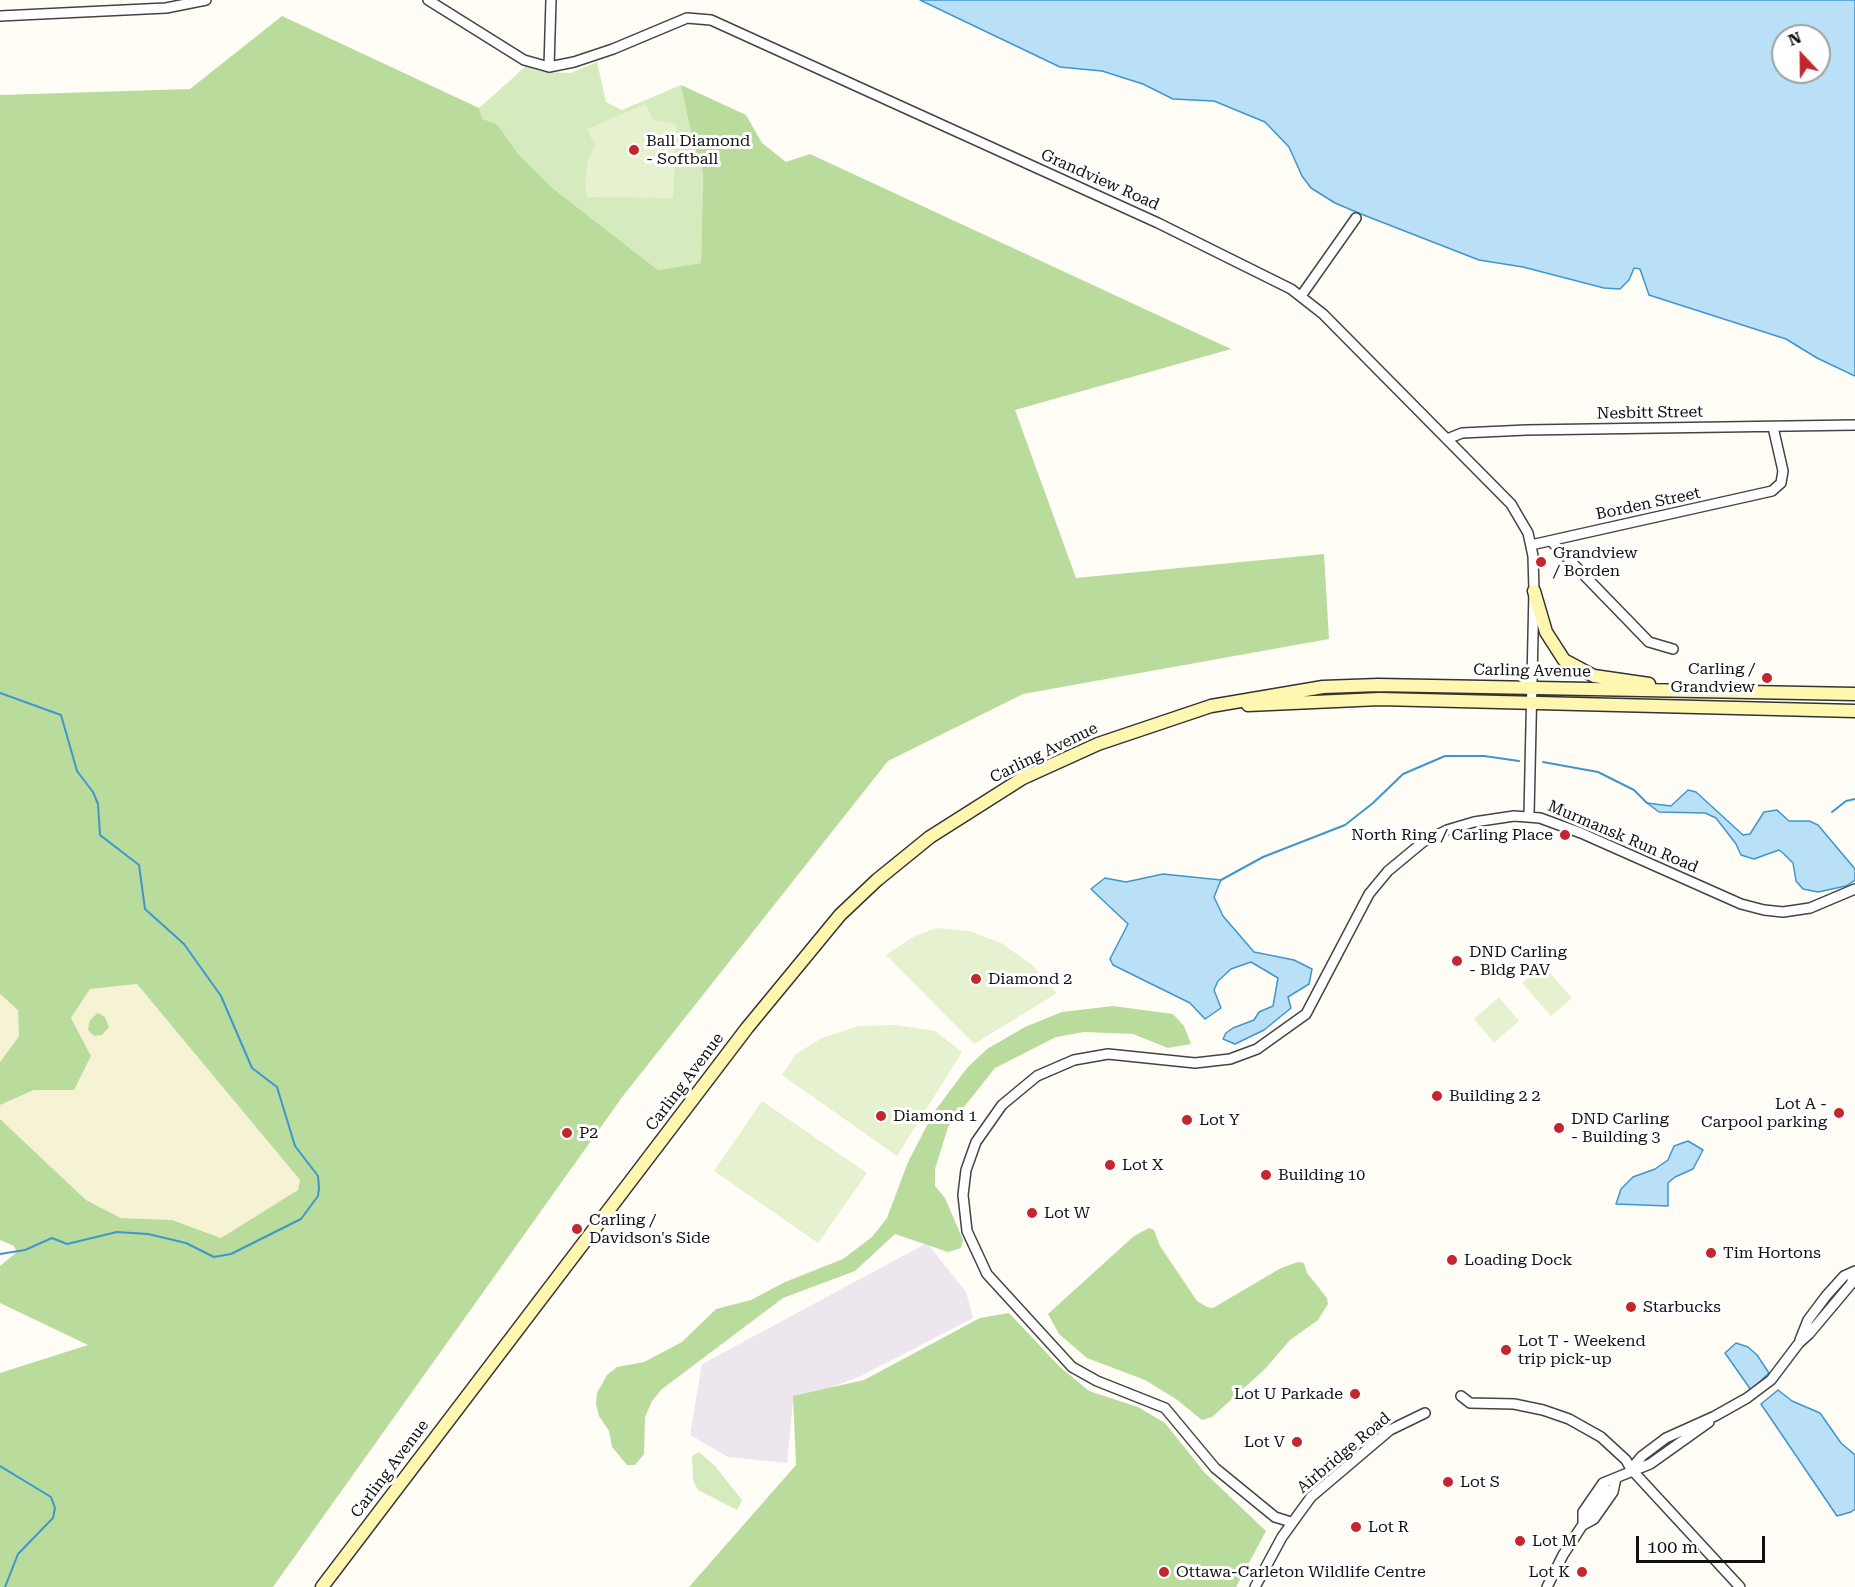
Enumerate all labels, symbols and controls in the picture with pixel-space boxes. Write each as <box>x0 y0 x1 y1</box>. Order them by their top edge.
north arrow <box>1771 24 1831 84</box>
text: N <box>1786 28 1804 50</box>
place label: Ball Diamond - Softball <box>646 131 750 169</box>
marker: Ball Diamond - Softball <box>627 143 641 157</box>
street label: Grandview Road <box>1038 145 1162 215</box>
street label: Nesbitt Street <box>1597 402 1703 424</box>
street label: Borden Street <box>1594 484 1702 524</box>
place label: Grandview / Borden <box>1553 543 1637 581</box>
marker: Grandview / Borden <box>1534 555 1548 569</box>
place label: Carling / Grandview <box>1671 659 1755 697</box>
street label: Carling Avenue <box>1473 660 1591 682</box>
marker: Carling / Grandview <box>1760 671 1774 685</box>
street label: Carling Avenue <box>987 719 1101 787</box>
street label: Murmansk Run Road <box>1545 797 1701 877</box>
place label: North Ring / Carling Place <box>1351 825 1553 845</box>
marker: North Ring / Carling Place <box>1558 828 1572 842</box>
place label: DND Carling - Bldg PAV <box>1469 942 1567 980</box>
marker: DND Carling - Bldg PAV <box>1450 954 1464 968</box>
place label: Diamond 2 <box>988 969 1072 989</box>
marker: Diamond 2 <box>969 972 983 986</box>
street label: Carling Avenue <box>642 1029 728 1135</box>
place label: Building 2 2 <box>1449 1086 1540 1106</box>
marker: Building 2 2 <box>1430 1089 1444 1103</box>
place label: Lot A - Carpool parking <box>1701 1094 1827 1132</box>
place label: Diamond 1 <box>893 1106 977 1126</box>
marker: Lot A - Carpool parking <box>1832 1106 1846 1120</box>
marker: Diamond 1 <box>874 1109 888 1123</box>
place label: DND Carling - Building 3 <box>1571 1109 1669 1147</box>
place label: Lot Y <box>1199 1110 1240 1130</box>
marker: Lot Y <box>1180 1113 1194 1127</box>
marker: DND Carling - Building 3 <box>1552 1121 1566 1135</box>
place label: P2 <box>579 1123 598 1143</box>
marker: P2 <box>560 1126 574 1140</box>
place label: Lot X <box>1122 1155 1164 1175</box>
marker: Lot X <box>1103 1158 1117 1172</box>
place label: Building 10 <box>1278 1165 1365 1185</box>
marker: Building 10 <box>1259 1168 1273 1182</box>
place label: Lot W <box>1044 1203 1090 1223</box>
marker: Lot W <box>1025 1206 1039 1220</box>
place label: Carling / Davidson's Side <box>589 1210 710 1248</box>
marker: Carling / Davidson's Side <box>570 1222 584 1236</box>
place label: Tim Hortons <box>1723 1243 1821 1263</box>
marker: Tim Hortons <box>1704 1246 1718 1260</box>
place label: Loading Dock <box>1464 1250 1572 1270</box>
marker: Loading Dock <box>1445 1253 1459 1267</box>
place label: Starbucks <box>1643 1297 1721 1317</box>
marker: Starbucks <box>1624 1300 1638 1314</box>
place label: Lot T - Weekend trip pick-up <box>1518 1331 1646 1369</box>
marker: Lot T - Weekend trip pick-up <box>1499 1343 1513 1357</box>
place label: Lot U Parkade <box>1234 1384 1343 1404</box>
marker: Lot U Parkade <box>1348 1387 1362 1401</box>
street label: Airbridge Road <box>1293 1408 1395 1498</box>
street label: Carling Avenue <box>347 1416 433 1522</box>
place label: Lot V <box>1244 1432 1285 1452</box>
marker: Lot V <box>1290 1435 1304 1449</box>
place label: Lot S <box>1460 1472 1500 1492</box>
marker: Lot S <box>1441 1475 1455 1489</box>
place label: Lot R <box>1368 1517 1409 1537</box>
marker: Lot R <box>1349 1520 1363 1534</box>
scale bar <box>1639 1524 1768 1562</box>
place label: Lot M <box>1532 1531 1577 1551</box>
marker: Lot M <box>1513 1534 1527 1548</box>
text: 100 m <box>1647 1536 1698 1557</box>
place label: Ottawa-Carleton Wildlife Centre <box>1176 1562 1426 1582</box>
place label: Lot K <box>1529 1562 1570 1582</box>
marker: Ottawa-Carleton Wildlife Centre <box>1157 1565 1171 1579</box>
marker: Lot K <box>1575 1565 1589 1579</box>

